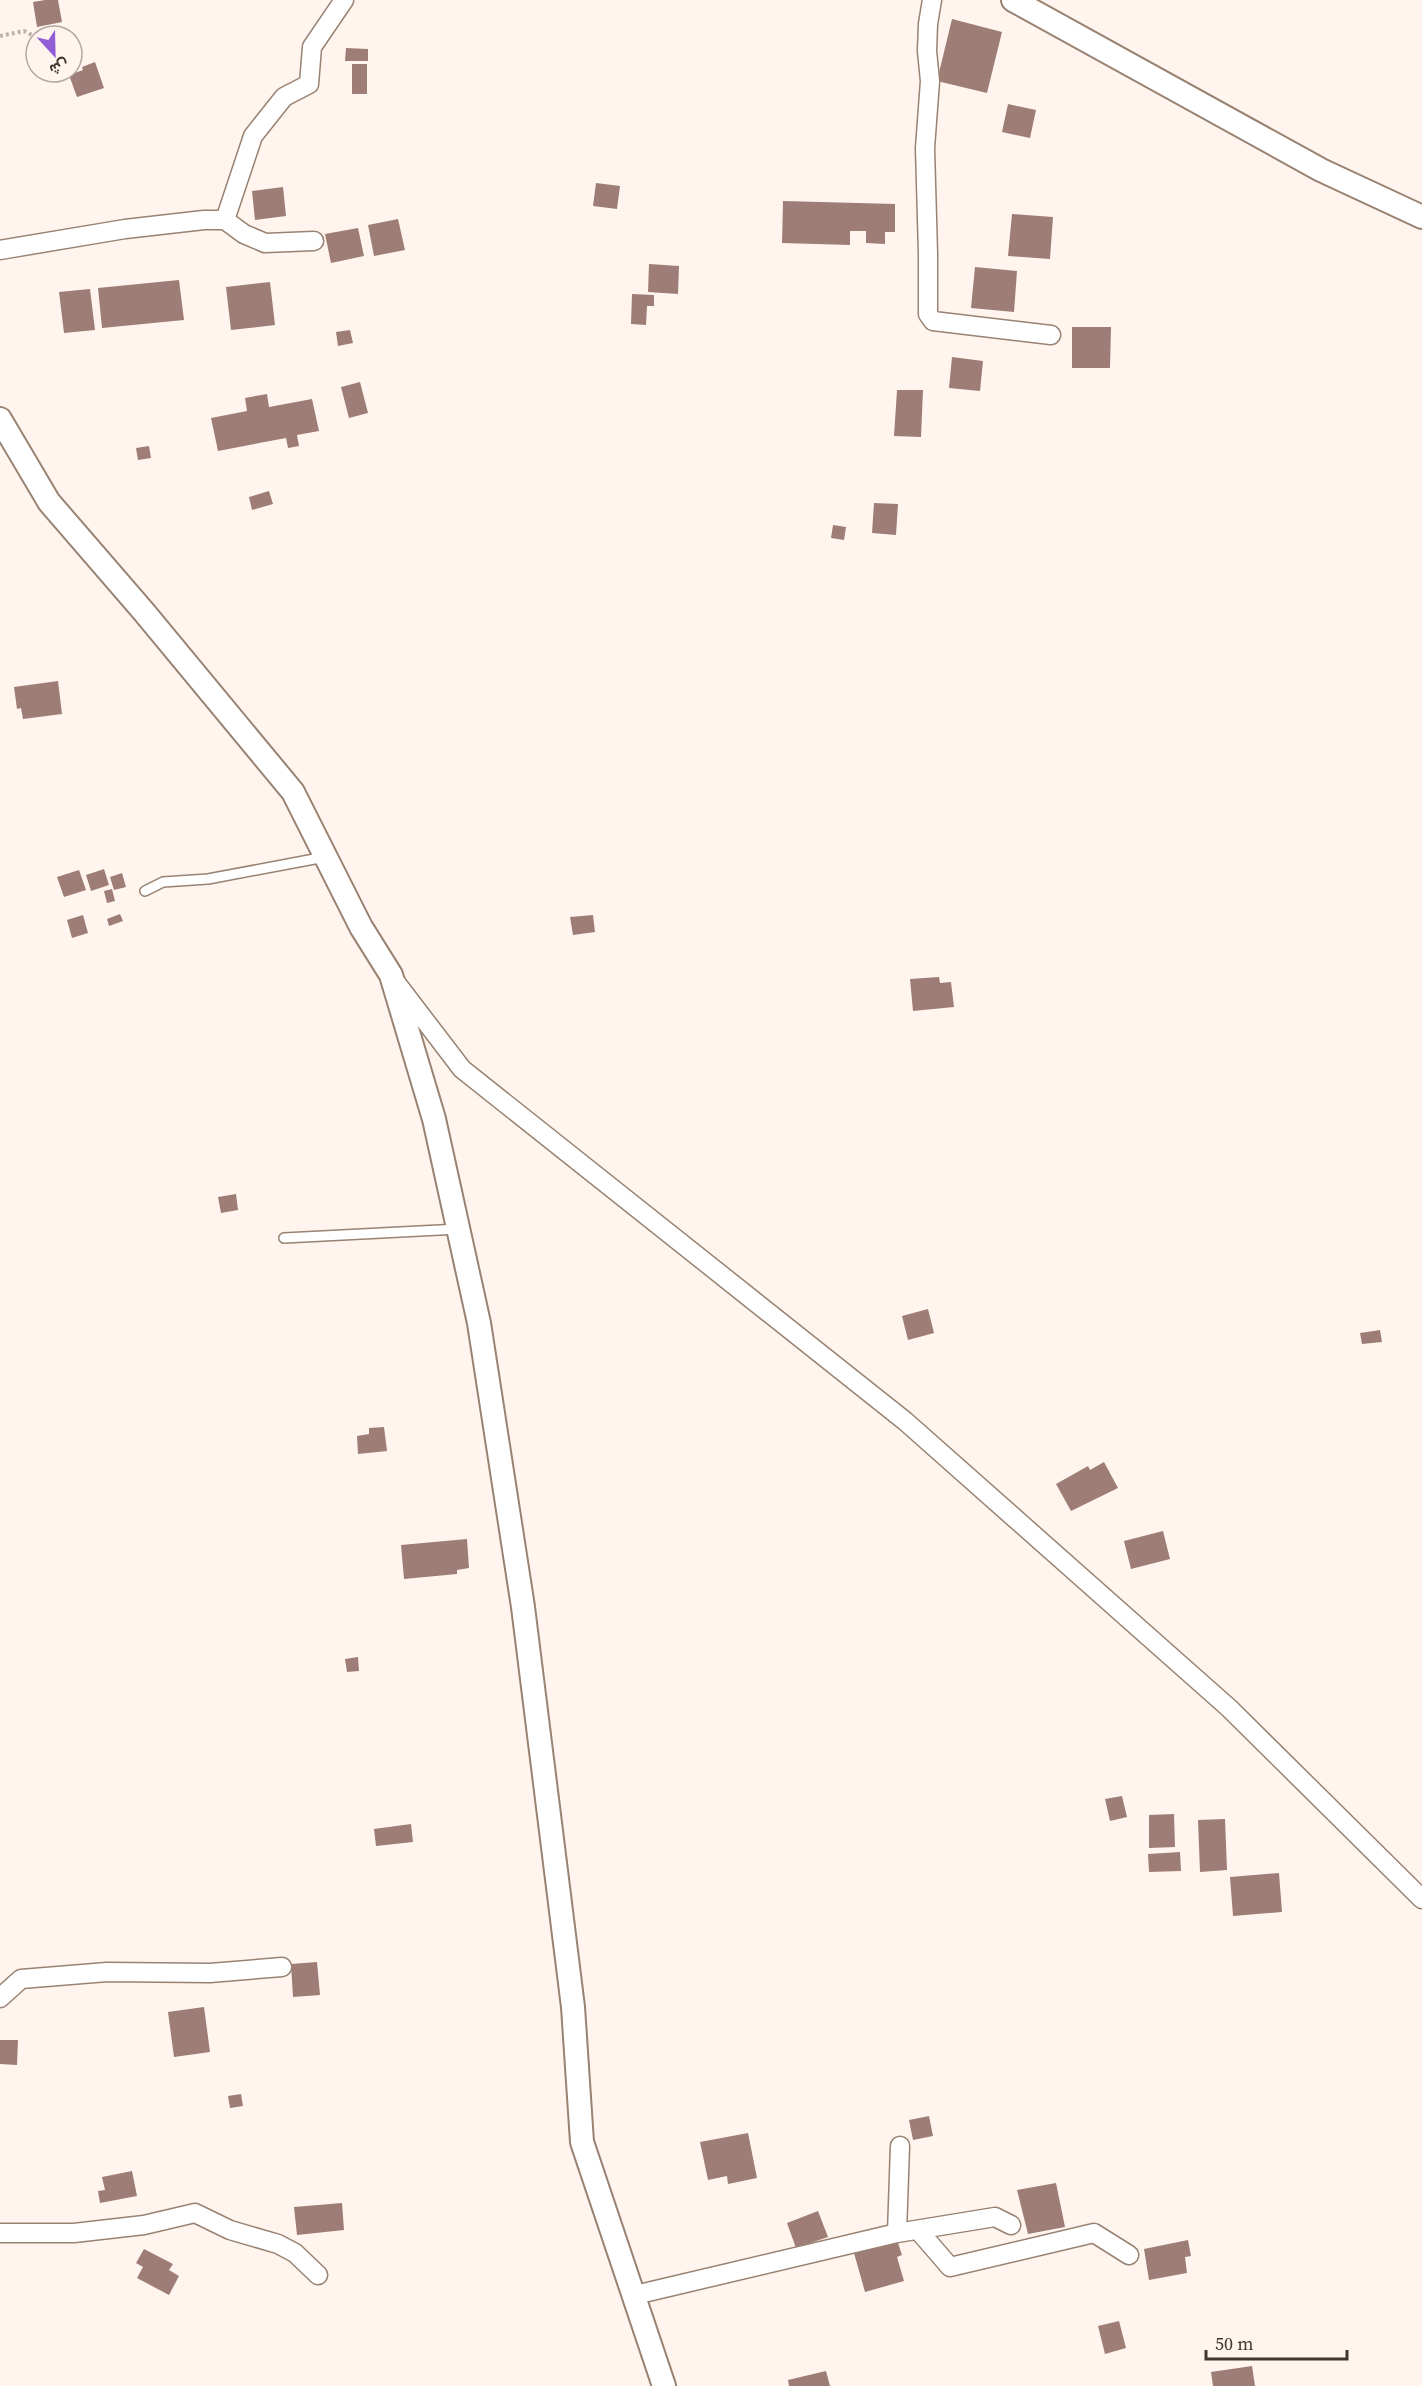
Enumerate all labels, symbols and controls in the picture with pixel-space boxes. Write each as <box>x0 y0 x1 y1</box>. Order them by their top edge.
north arrow <box>24 24 84 84</box>
text: ش <box>47 54 73 82</box>
scale bar <box>1206 2323 1347 2361</box>
text: 50 m <box>1215 2331 1253 2356</box>

